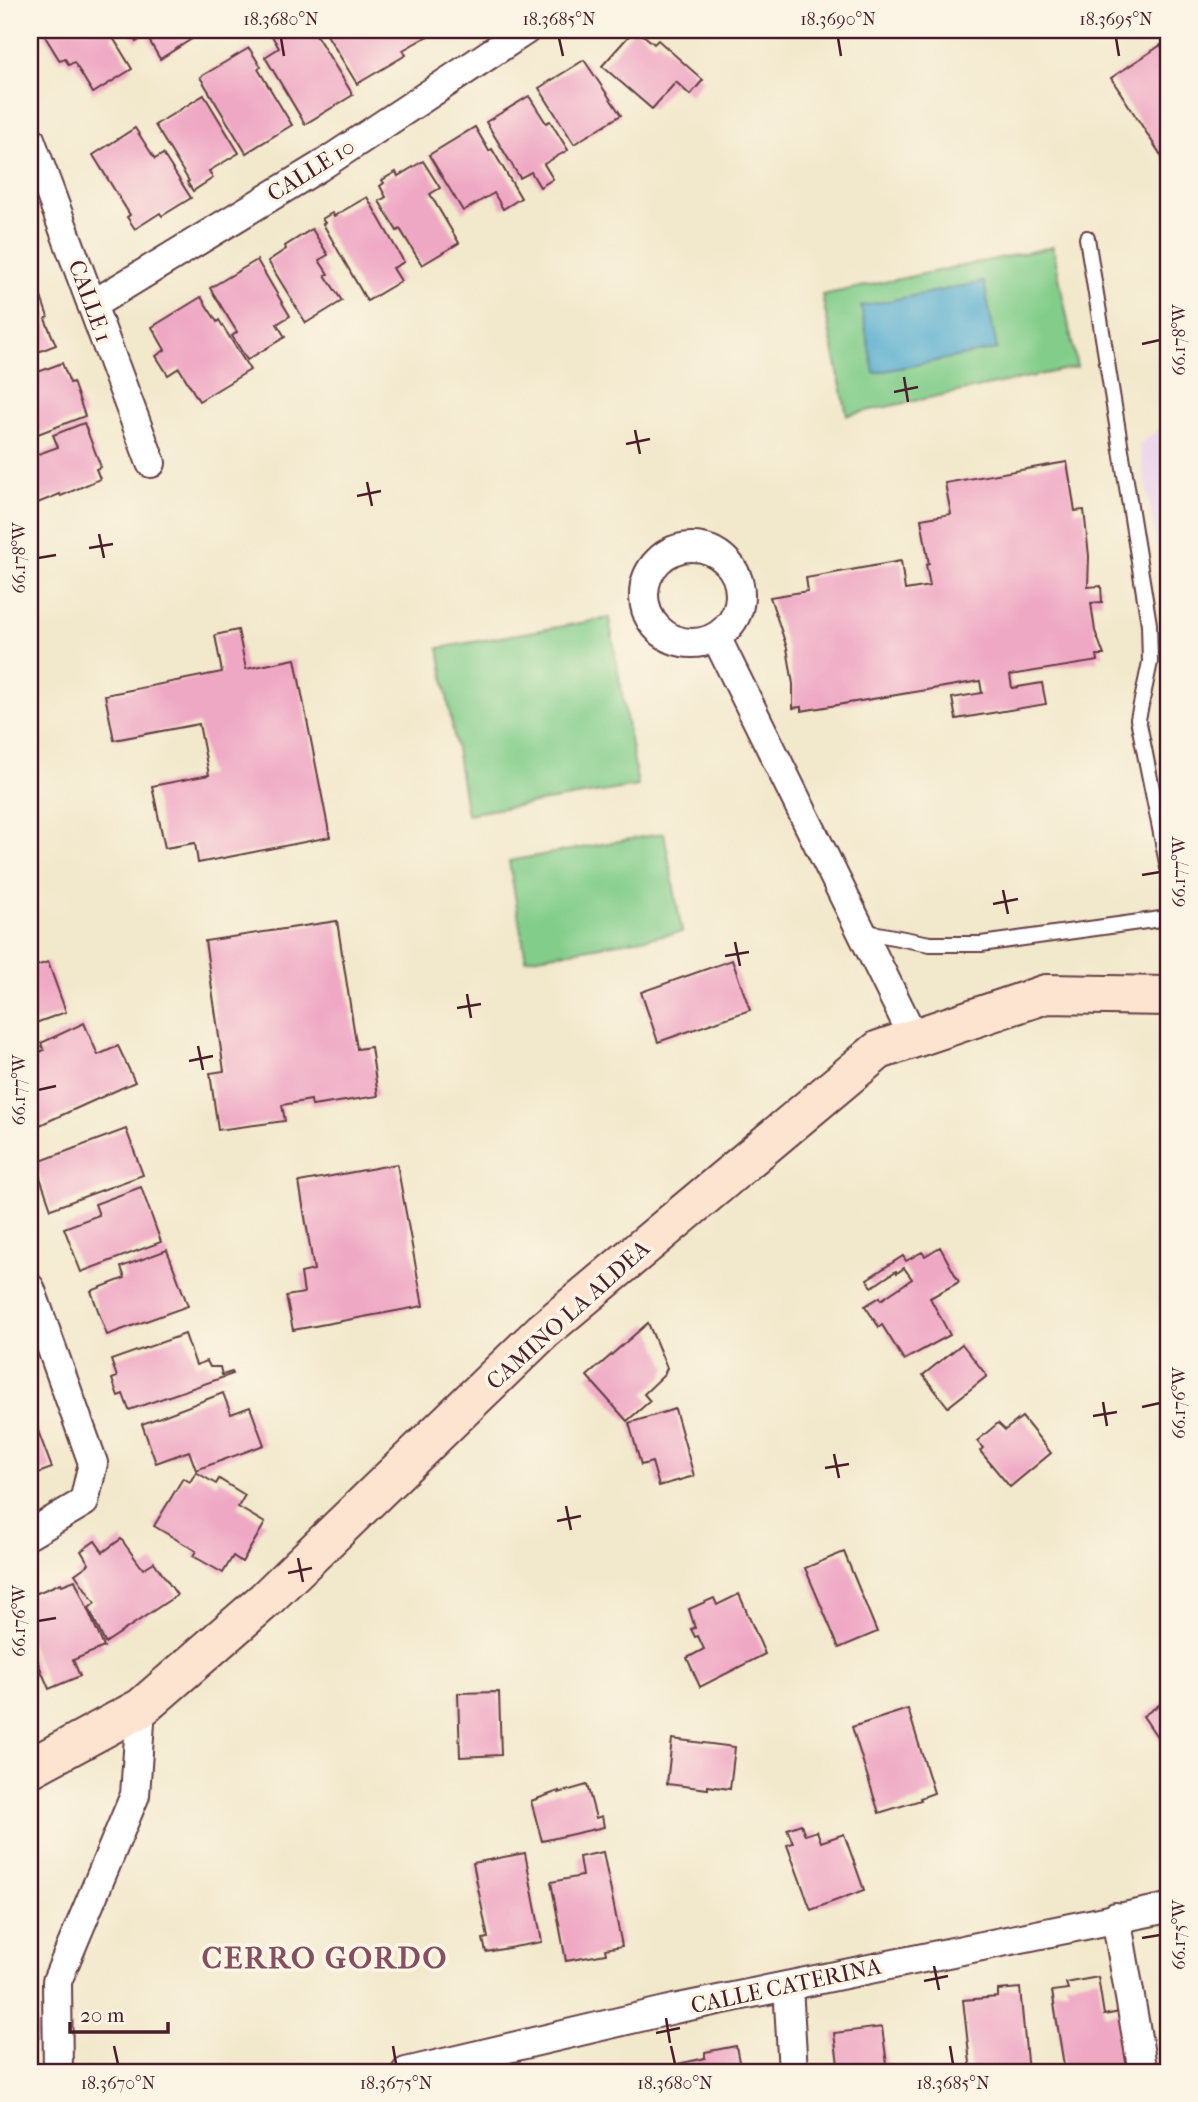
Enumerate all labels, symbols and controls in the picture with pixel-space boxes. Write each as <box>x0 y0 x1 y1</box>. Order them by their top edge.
text: 18.3680°N <box>243 9 319 30</box>
text: 18.3685°N <box>522 9 596 30</box>
text: 18.3690°N <box>800 9 876 30</box>
text: 18.3695°N <box>1079 9 1153 30</box>
street label: CALLE 10 <box>262 133 360 207</box>
street label: CALLE 1 <box>63 256 117 346</box>
text: 66.178°W <box>1169 303 1190 376</box>
text: 66.178°W <box>9 521 30 594</box>
text: 66.177°W <box>1169 835 1190 907</box>
text: 66.177°W <box>9 1053 30 1125</box>
street label: CAMINO LA ALDEA <box>481 1234 656 1395</box>
text: 66.176°W <box>1169 1366 1190 1439</box>
text: 66.176°W <box>9 1584 30 1657</box>
text: 66.175°W <box>1169 1899 1190 1970</box>
district label: CERRO GORDO <box>202 1941 448 1976</box>
street label: CALLE CATERINA <box>688 1952 885 2019</box>
scale bar <box>70 1990 168 2034</box>
text: 20 m <box>80 2003 125 2027</box>
text: 18.3670°N <box>81 2073 156 2094</box>
text: 18.3675°N <box>360 2073 433 2094</box>
text: 18.3680°N <box>637 2073 713 2094</box>
text: 18.3685°N <box>916 2073 990 2094</box>

